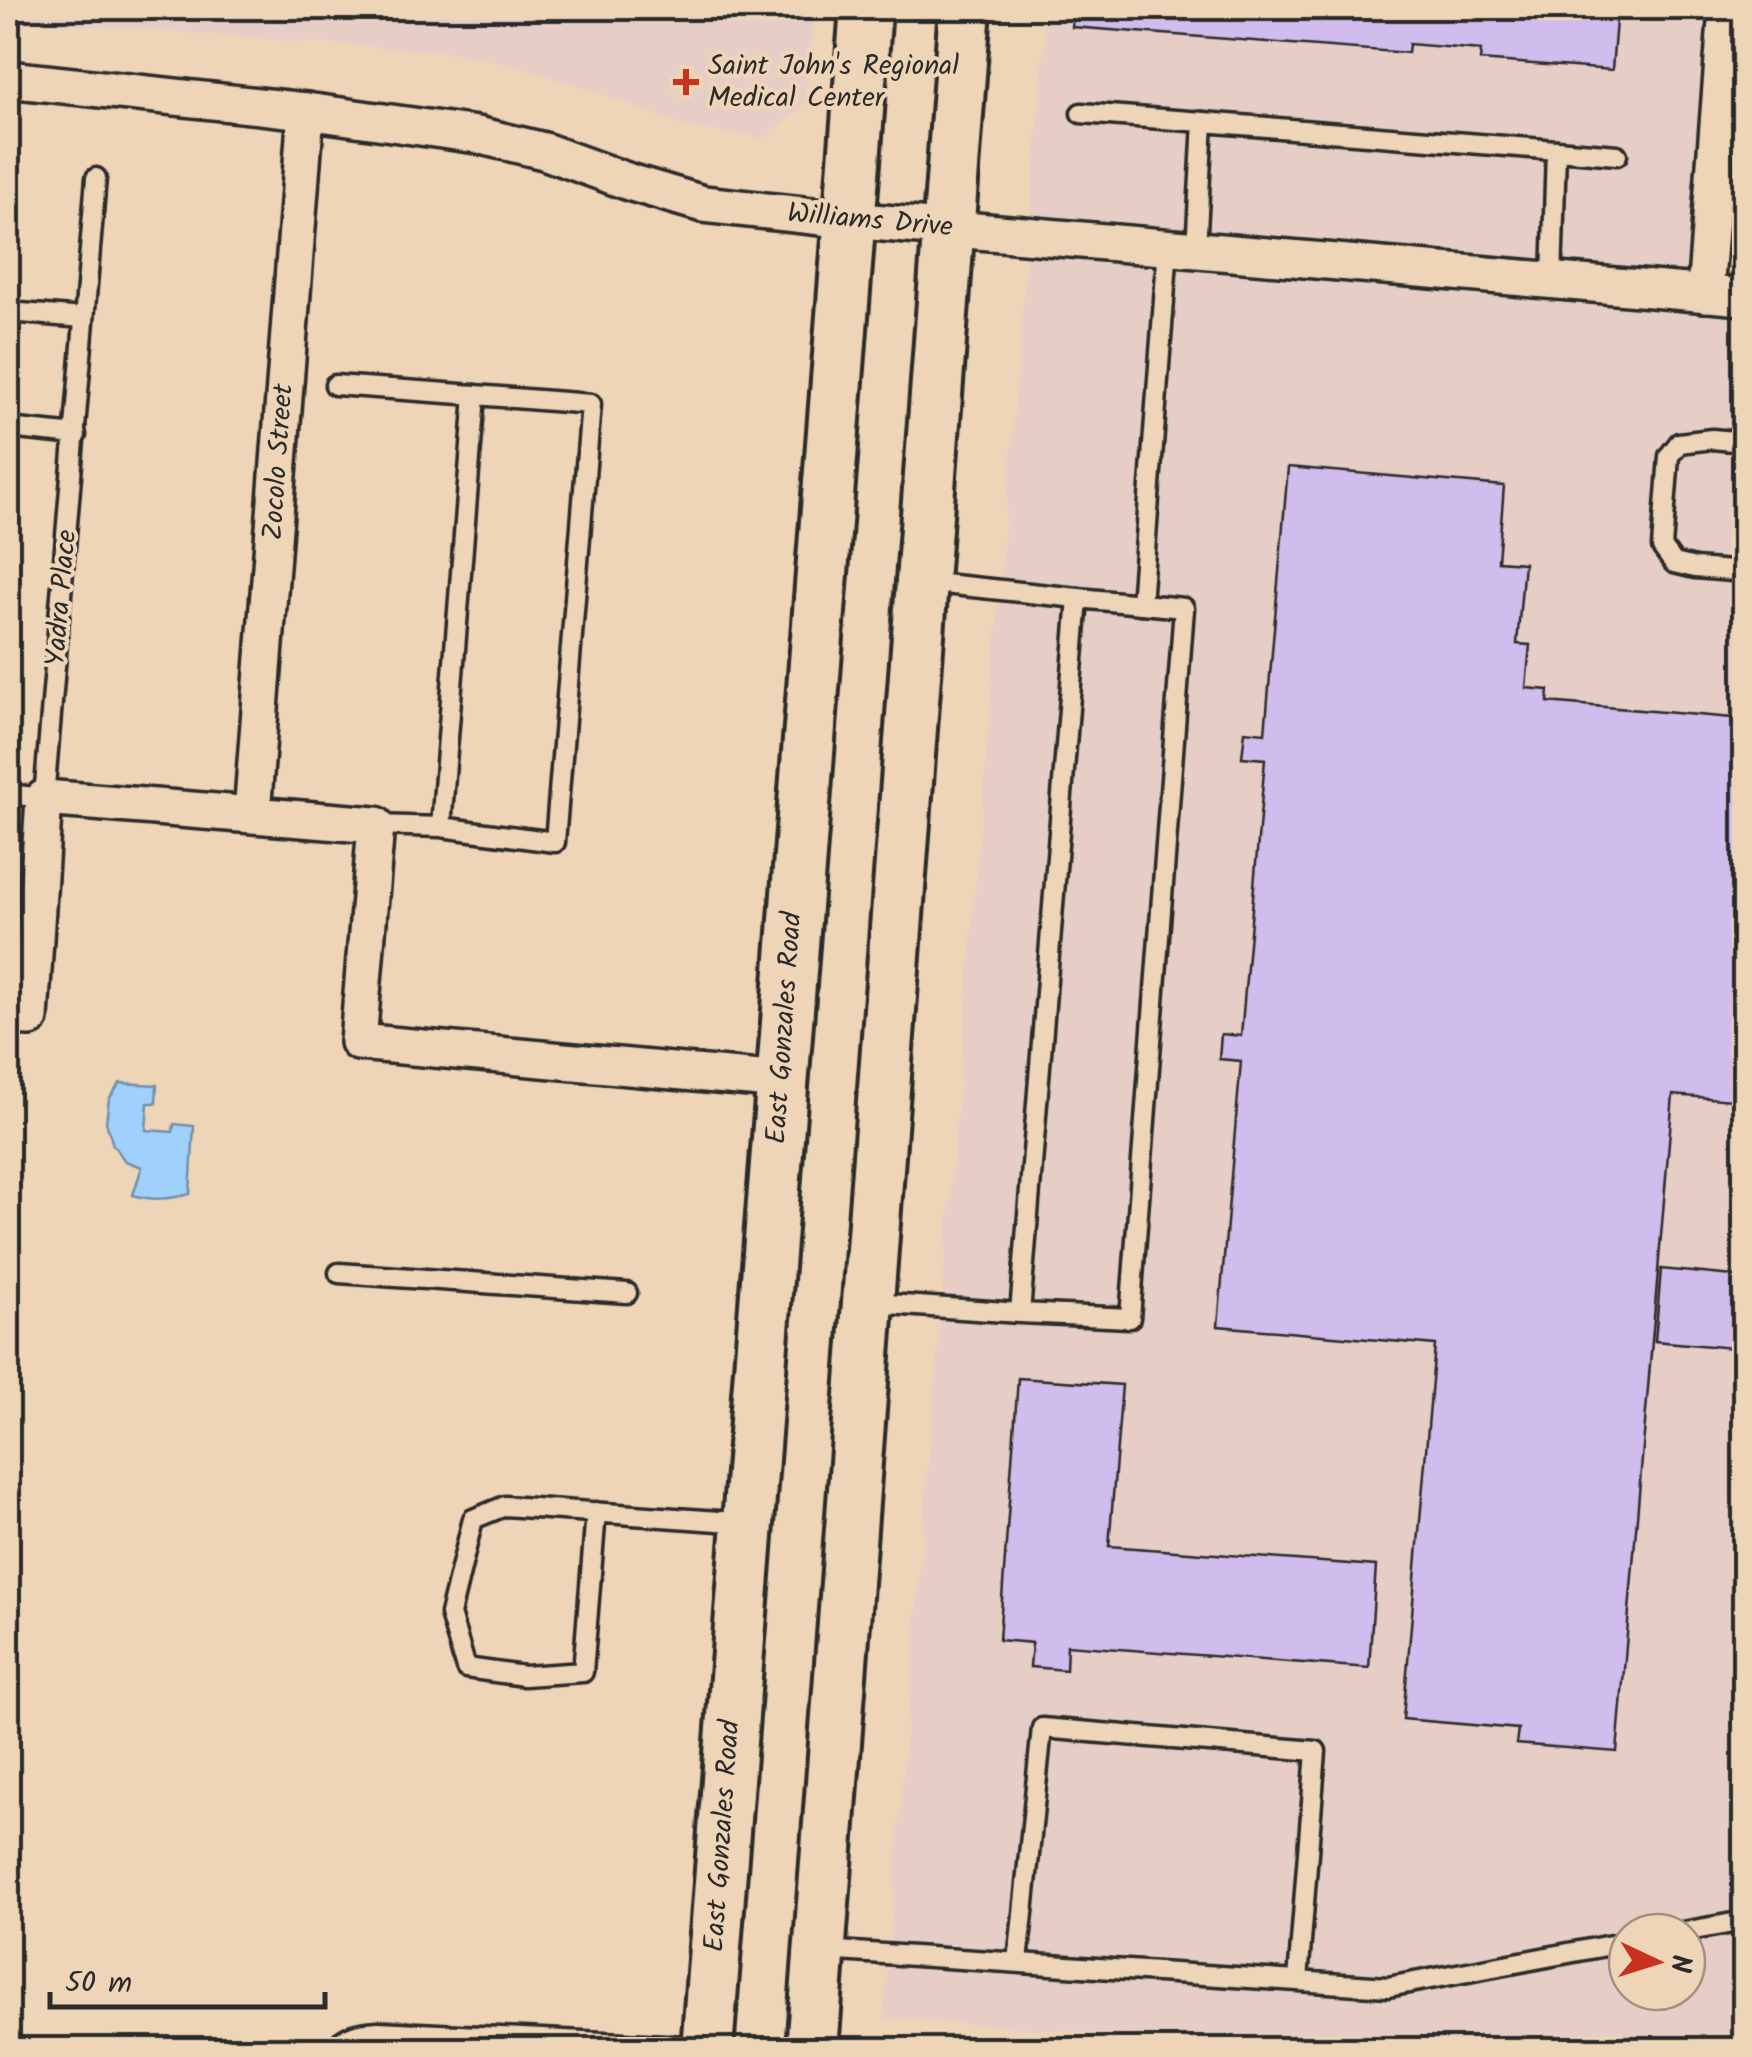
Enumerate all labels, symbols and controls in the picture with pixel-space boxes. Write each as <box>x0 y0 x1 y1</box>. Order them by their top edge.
place label: Saint John's Regional Medical Center <box>708 44 959 121</box>
marker: Saint John's Regional Medical Center <box>673 69 699 95</box>
street label: Williams Drive <box>785 191 955 251</box>
street label: Zocolo Street <box>251 381 307 542</box>
street label: Yadra Place <box>34 527 90 668</box>
street label: East Gonzales Road <box>754 909 816 1146</box>
street label: East Gonzales Road <box>692 1717 754 1954</box>
north arrow <box>1607 1912 1707 2012</box>
scale bar <box>50 1947 325 2009</box>
text: N <box>1656 1953 1703 1974</box>
text: 50 m <box>65 1960 132 2008</box>

